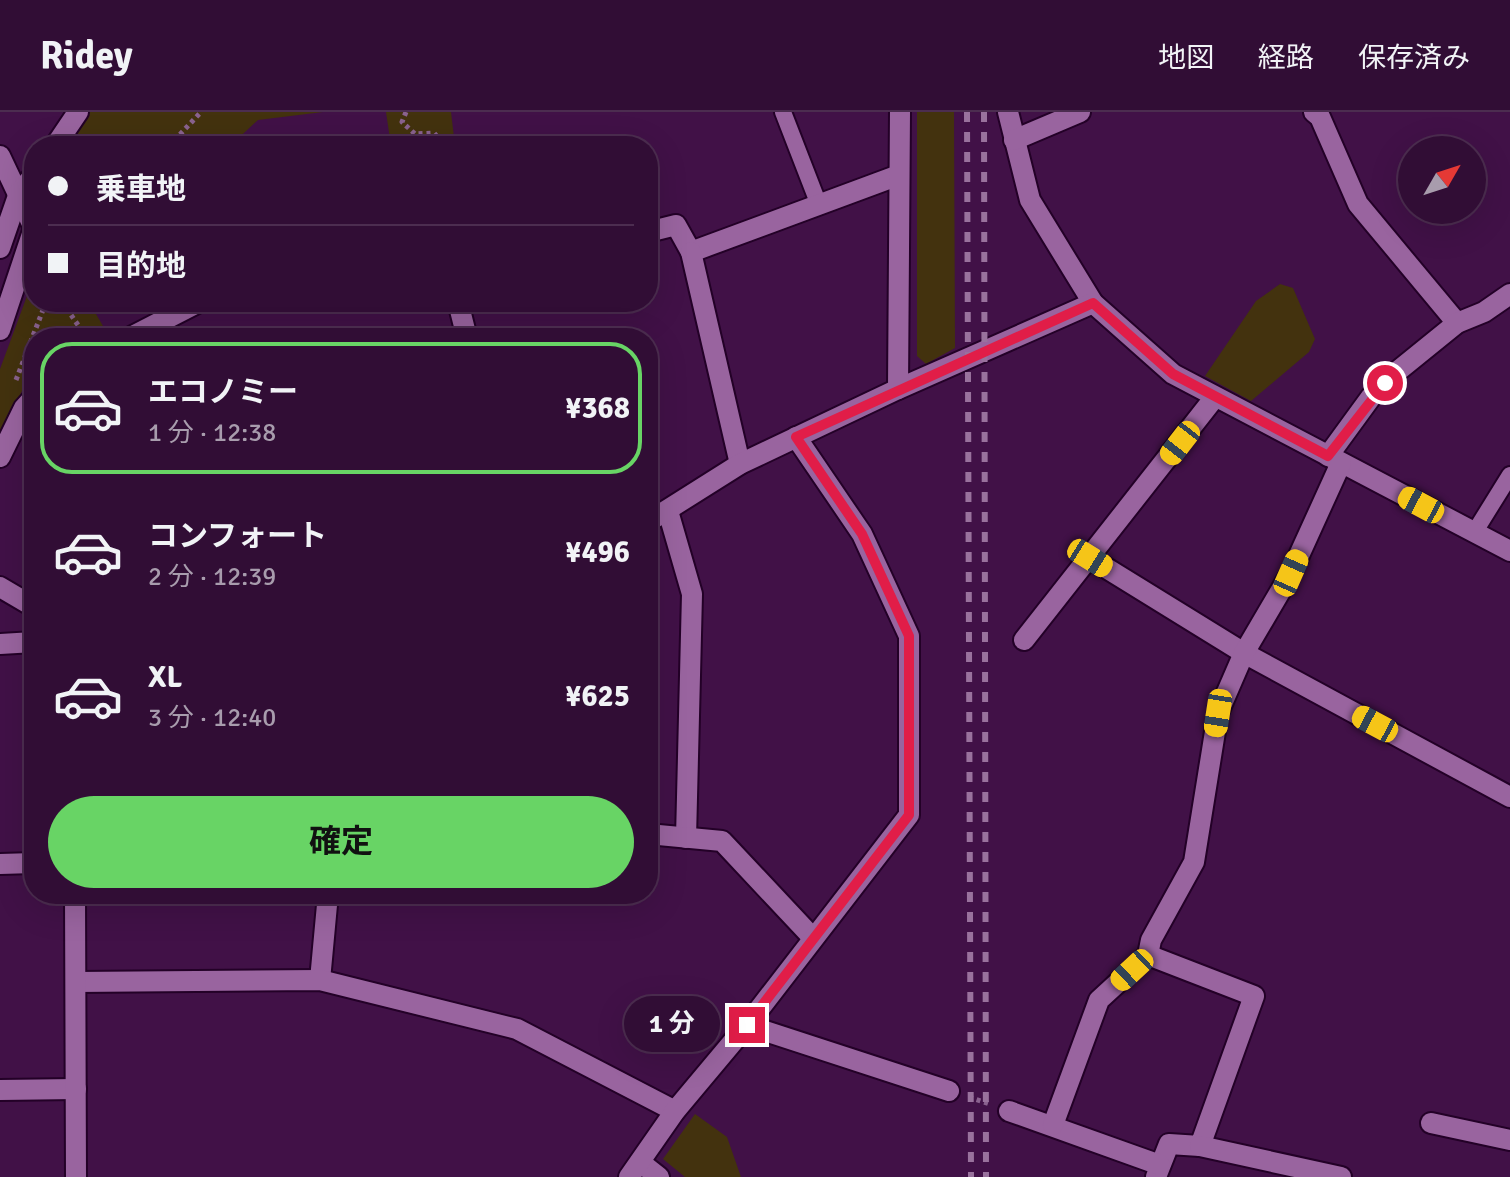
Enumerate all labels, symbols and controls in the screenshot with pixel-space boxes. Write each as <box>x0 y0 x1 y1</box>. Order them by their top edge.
text: Ridey <box>40 32 133 79</box>
text: 地図 <box>1158 41 1214 75</box>
text: 経路 <box>1258 41 1314 75</box>
text: 保存済み <box>1358 41 1470 75</box>
north arrow <box>1398 136 1486 224</box>
map controls <box>1398 136 1486 224</box>
text: 乗車地 <box>96 171 186 208</box>
text: 目的地 <box>96 248 186 285</box>
route start <box>1367 365 1403 401</box>
icon: car <box>52 372 124 444</box>
text: エコノミー <box>148 374 298 411</box>
text: ¥368 <box>565 390 630 427</box>
text: 1 分 · 12:38 <box>148 417 276 449</box>
car <box>1156 417 1204 469</box>
car <box>1394 483 1448 527</box>
icon: car <box>52 516 124 588</box>
text: コンフォート <box>148 518 327 555</box>
text: ¥496 <box>565 534 630 571</box>
car <box>1063 535 1117 581</box>
car <box>1270 546 1312 600</box>
text: 2 分 · 12:39 <box>148 561 276 593</box>
text: XL <box>148 659 182 696</box>
icon: car <box>52 660 124 732</box>
text: ¥625 <box>565 678 630 715</box>
car <box>1202 687 1234 739</box>
text: 3 分 · 12:40 <box>148 702 276 734</box>
car <box>1348 702 1402 746</box>
button: 確定 <box>48 796 634 888</box>
car <box>1106 945 1158 995</box>
callout: 1 分 <box>623 997 719 1053</box>
route end <box>729 1007 765 1043</box>
text: 1 分 <box>649 1008 695 1040</box>

